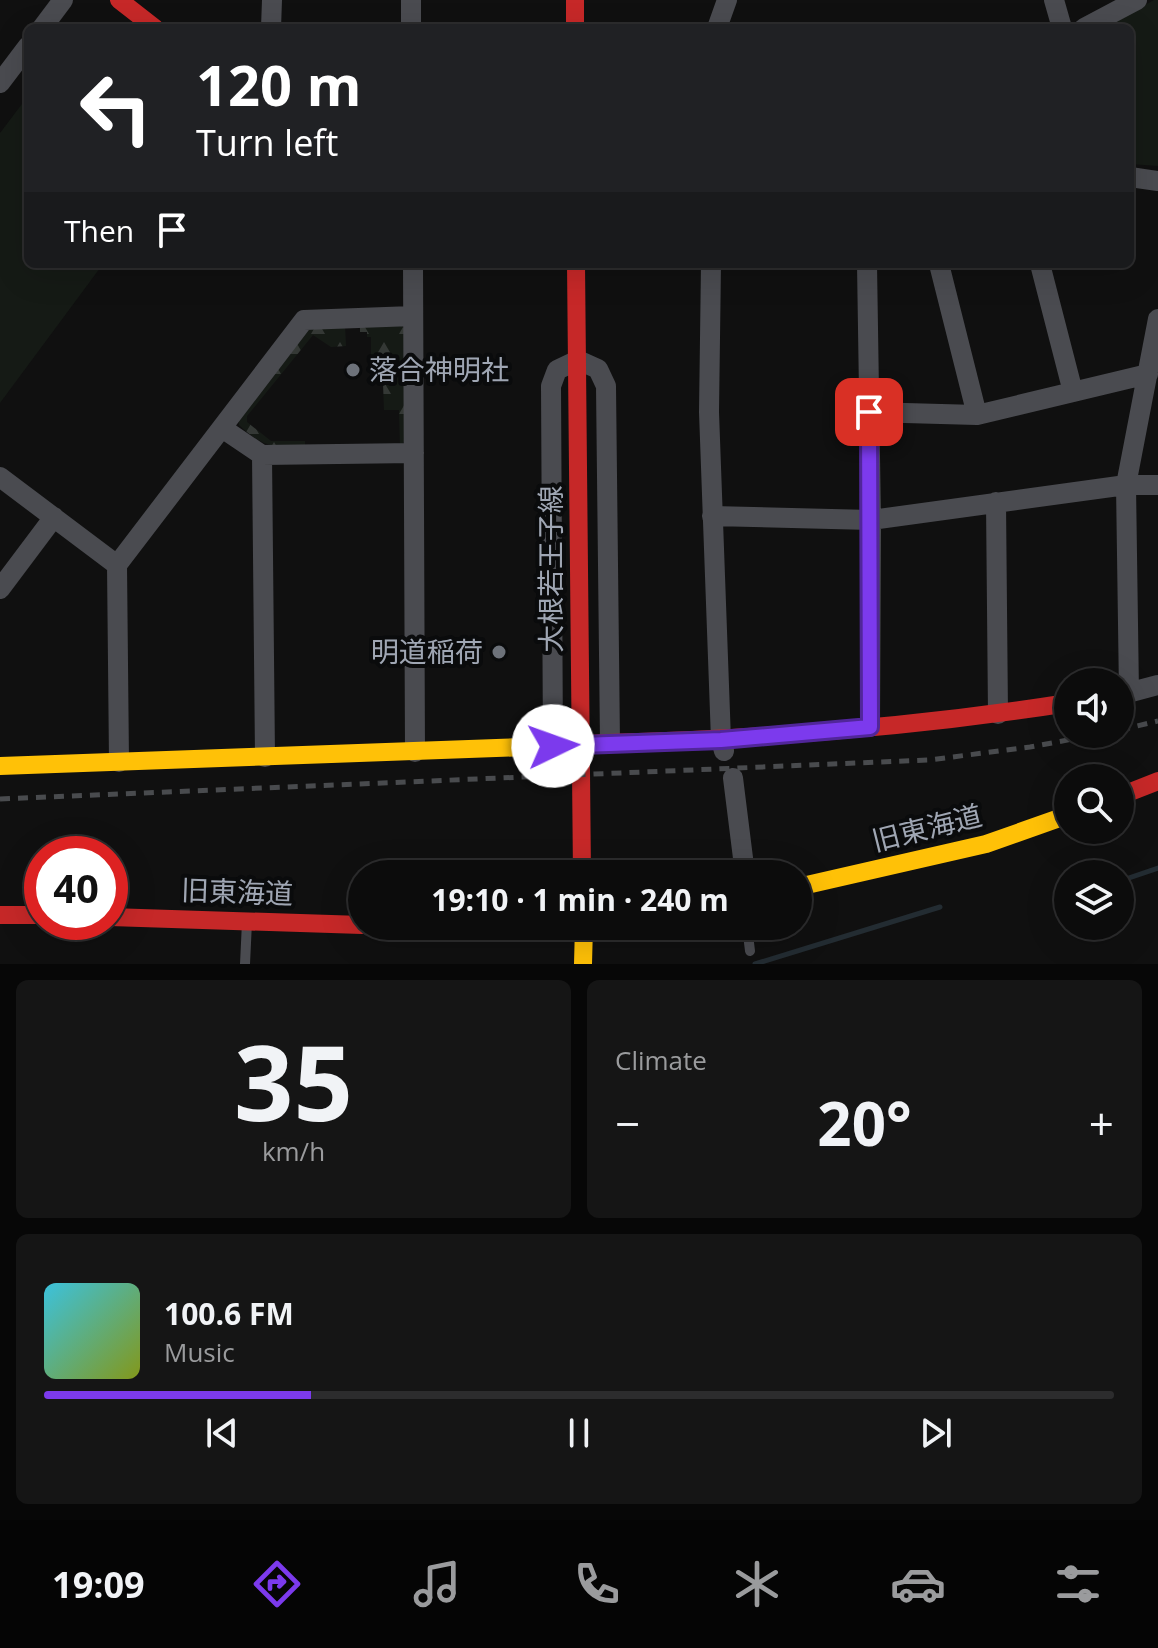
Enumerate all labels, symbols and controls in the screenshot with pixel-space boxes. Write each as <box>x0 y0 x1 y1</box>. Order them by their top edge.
text: 120 m <box>196 46 362 122</box>
icon: left <box>64 56 168 160</box>
text: Turn left <box>196 118 338 167</box>
icon: arrive <box>150 208 194 252</box>
text: Then <box>64 210 134 251</box>
place label: 落合神明社 <box>369 350 509 388</box>
marker: 落合神明社 <box>344 361 362 379</box>
pin <box>835 378 903 446</box>
icon: arrive <box>847 390 891 434</box>
street label: 大根若王子線 <box>531 485 569 653</box>
place label: 明道稲荷 <box>371 632 483 670</box>
marker: 明道稲荷 <box>490 643 508 661</box>
map controls <box>1054 668 1134 940</box>
button: sound <box>1054 668 1134 748</box>
position arrow <box>511 704 595 788</box>
button: search <box>1054 764 1134 844</box>
street label: 旧東海道 <box>868 795 986 859</box>
speed limit sign: 40 <box>24 836 128 940</box>
button: layers <box>1054 860 1134 940</box>
street label: 旧東海道 <box>180 870 294 912</box>
text: 19:10 · 1 min · 240 m <box>431 879 729 920</box>
text: 35 <box>234 1010 353 1151</box>
text: Climate <box>615 1042 707 1078</box>
text: 20° <box>817 1082 912 1164</box>
text: − <box>615 1093 640 1153</box>
text: + <box>1089 1093 1114 1153</box>
text: km/h <box>262 1133 325 1169</box>
text: 100.6 FM <box>164 1293 294 1334</box>
text: Music <box>164 1334 235 1370</box>
icon: previous <box>200 1411 244 1455</box>
icon: pause <box>557 1411 601 1455</box>
icon: next <box>914 1411 958 1455</box>
icon: directions <box>249 1556 305 1612</box>
icon: music <box>409 1556 465 1612</box>
icon: phone <box>569 1556 625 1612</box>
icon: climate <box>729 1556 785 1612</box>
icon: car <box>890 1556 946 1612</box>
icon: filters <box>1050 1556 1106 1612</box>
text: 19:09 <box>52 1560 145 1609</box>

